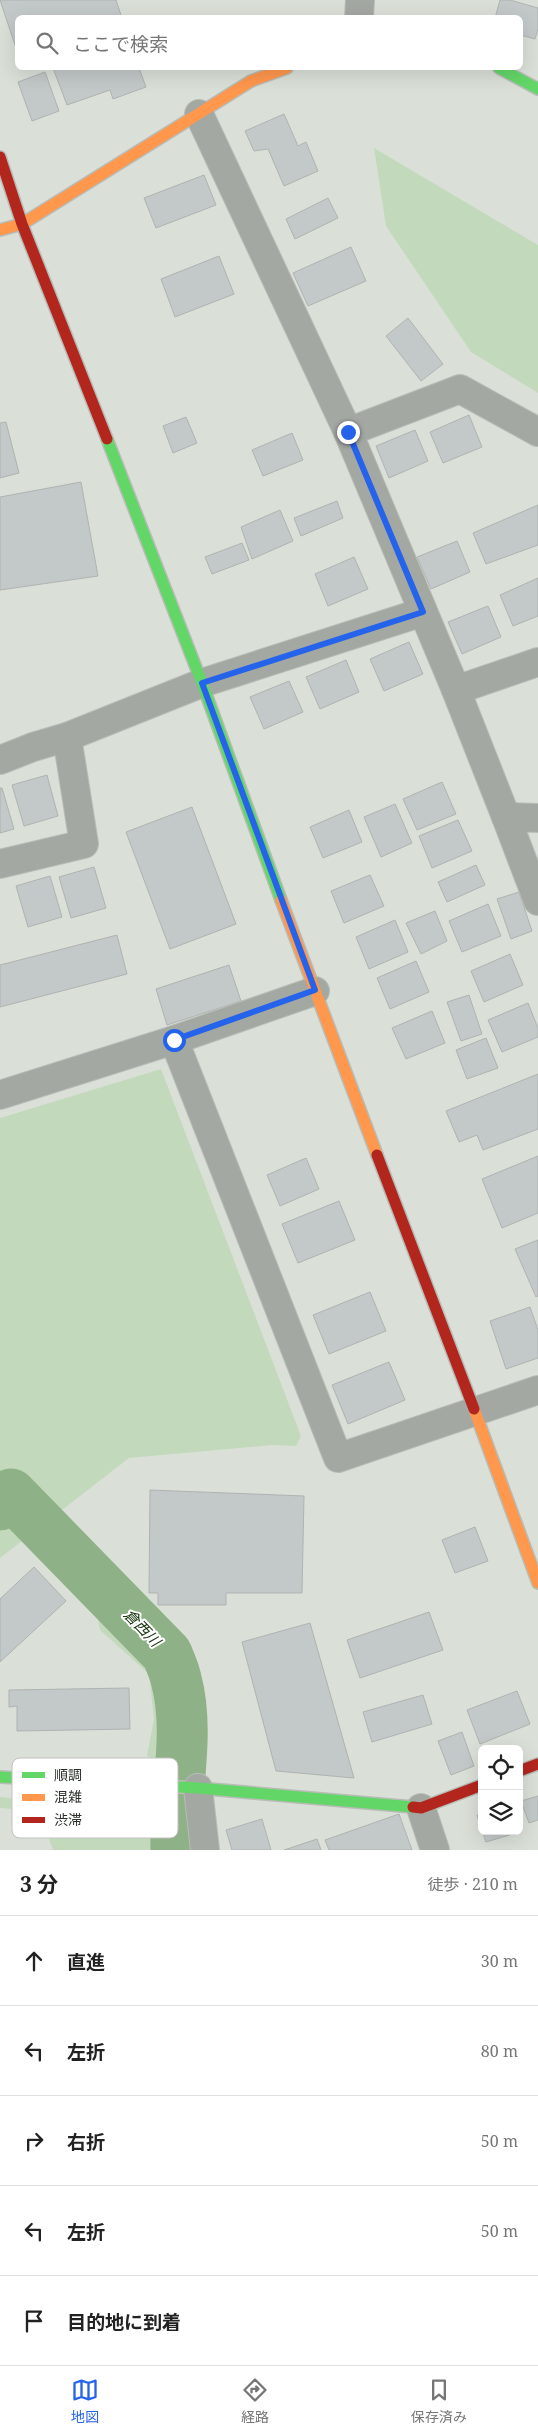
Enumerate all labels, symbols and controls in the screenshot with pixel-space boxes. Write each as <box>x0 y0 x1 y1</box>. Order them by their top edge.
search box <box>15 15 523 70</box>
icon: search <box>33 29 61 57</box>
text: ここで検索 <box>73 31 168 57</box>
route end <box>337 421 360 444</box>
route start <box>163 1029 186 1052</box>
water label: 倉西川 <box>120 1604 167 1652</box>
map controls <box>478 1745 523 1835</box>
button: locate <box>478 1745 523 1790</box>
legend <box>12 1758 178 1838</box>
text: 順調 <box>54 1765 82 1784</box>
text: 混雑 <box>54 1787 82 1806</box>
button: layers <box>478 1790 523 1835</box>
text: 渋滞 <box>54 1810 82 1829</box>
text: 3 分 <box>20 1870 58 1898</box>
text: 徒歩 · 210 m <box>428 1873 518 1895</box>
icon: ahead <box>20 1947 48 1975</box>
text: 直進 <box>67 1949 105 1975</box>
text: 30 m <box>481 1950 518 1972</box>
icon: left <box>20 2037 48 2065</box>
text: 左折 <box>67 2039 105 2065</box>
text: 80 m <box>481 2040 518 2062</box>
icon: right <box>20 2127 48 2155</box>
text: 右折 <box>67 2129 105 2155</box>
text: 50 m <box>481 2130 518 2152</box>
icon: left <box>20 2217 48 2245</box>
text: 左折 <box>67 2219 105 2245</box>
text: 50 m <box>481 2220 518 2242</box>
icon: arrive <box>20 2307 48 2335</box>
text: 目的地に到着 <box>67 2309 181 2335</box>
tab: 地図 <box>71 2376 99 2426</box>
tab: 経路 <box>241 2376 269 2426</box>
tab: 保存済み <box>411 2376 467 2426</box>

